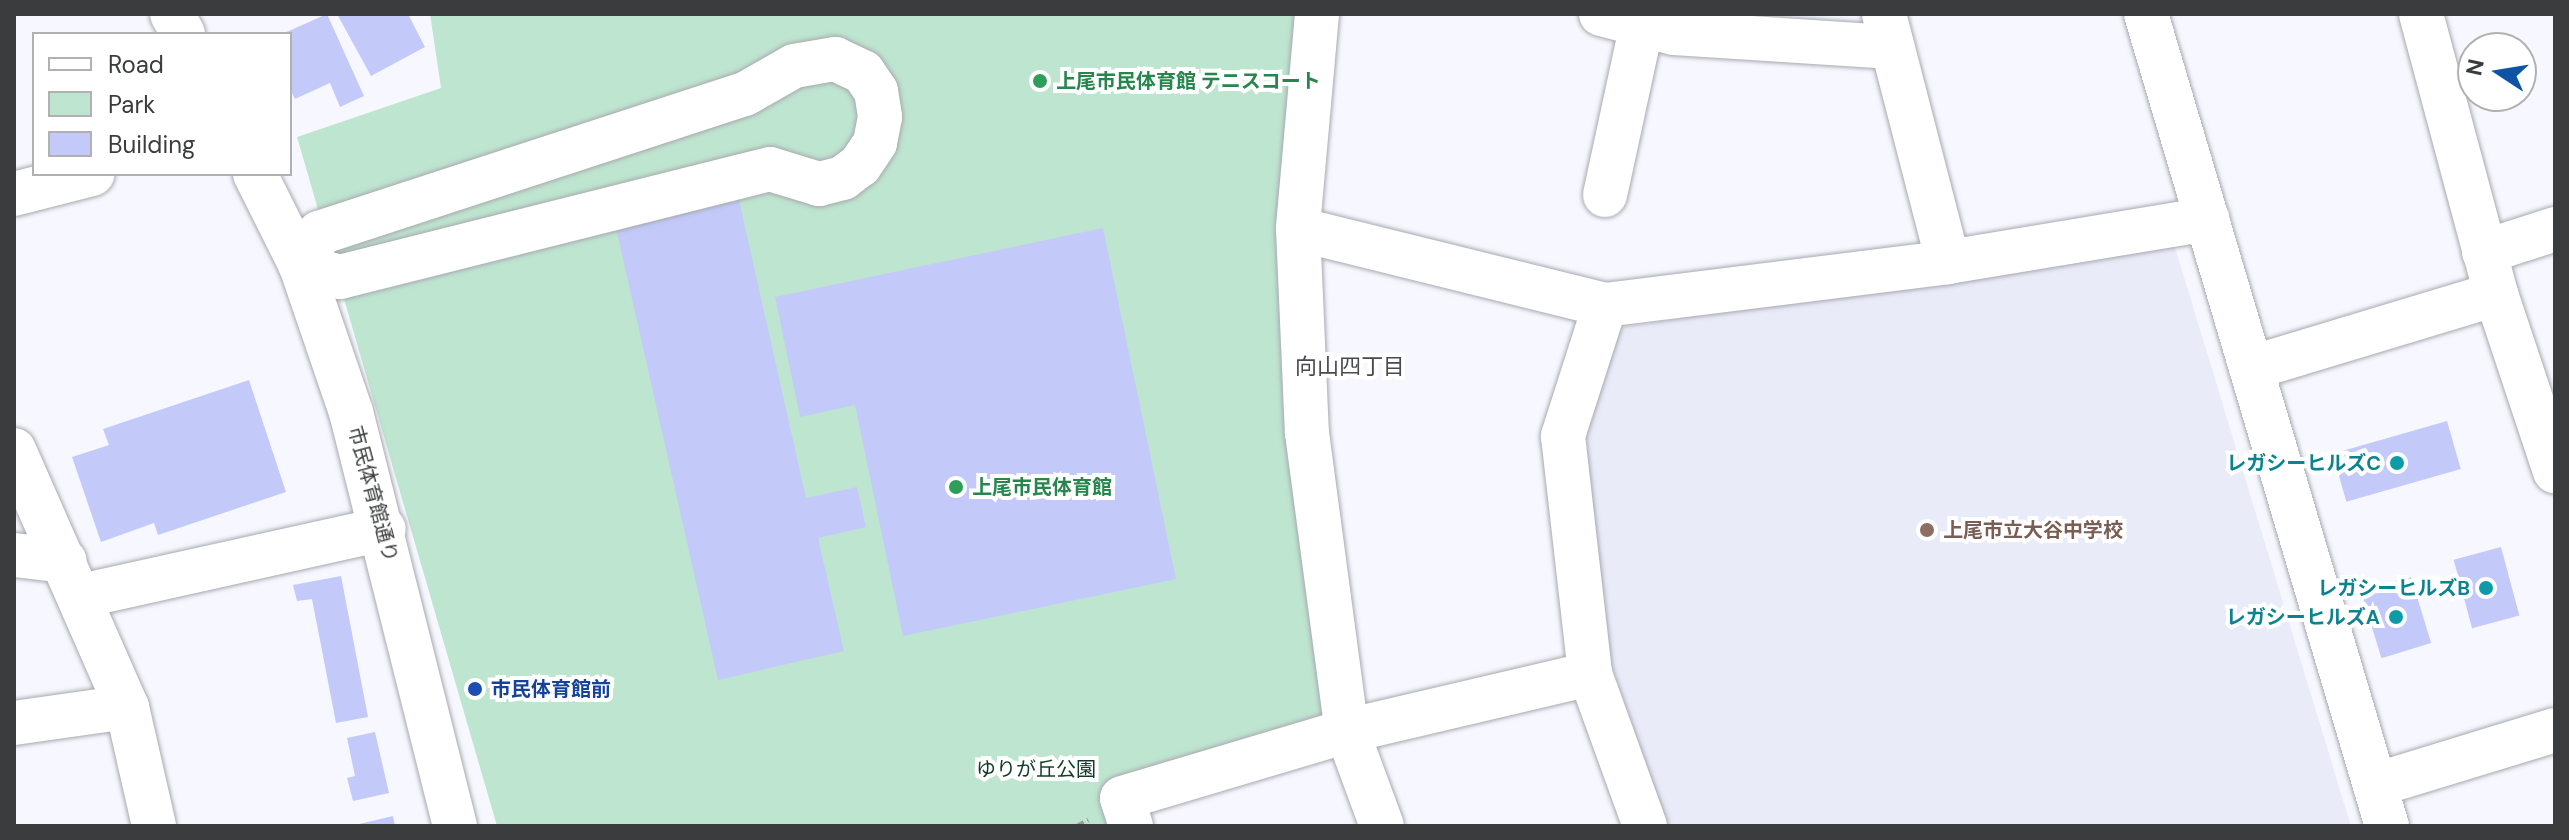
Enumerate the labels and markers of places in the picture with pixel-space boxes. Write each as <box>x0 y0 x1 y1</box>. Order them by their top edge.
place label: 上尾市民体育館 テニスコート <box>1056 69 1321 93</box>
marker: 上尾市民体育館 テニスコート <box>1031 72 1049 90</box>
place label: レガシーヒルズC <box>2226 451 2381 475</box>
marker: レガシーヒルズC <box>2388 454 2406 472</box>
place label: 上尾市民体育館 <box>972 475 1112 499</box>
marker: 上尾市民体育館 <box>947 478 965 496</box>
place label: 上尾市立大谷中学校 <box>1943 518 2123 542</box>
marker: 上尾市立大谷中学校 <box>1918 521 1936 539</box>
place label: レガシーヒルズB <box>2317 576 2470 600</box>
marker: レガシーヒルズB <box>2477 579 2495 597</box>
place label: レガシーヒルズA <box>2226 605 2380 629</box>
marker: レガシーヒルズA <box>2387 608 2405 626</box>
place label: 市民体育館前 <box>491 677 611 701</box>
marker: 市民体育館前 <box>466 680 484 698</box>

